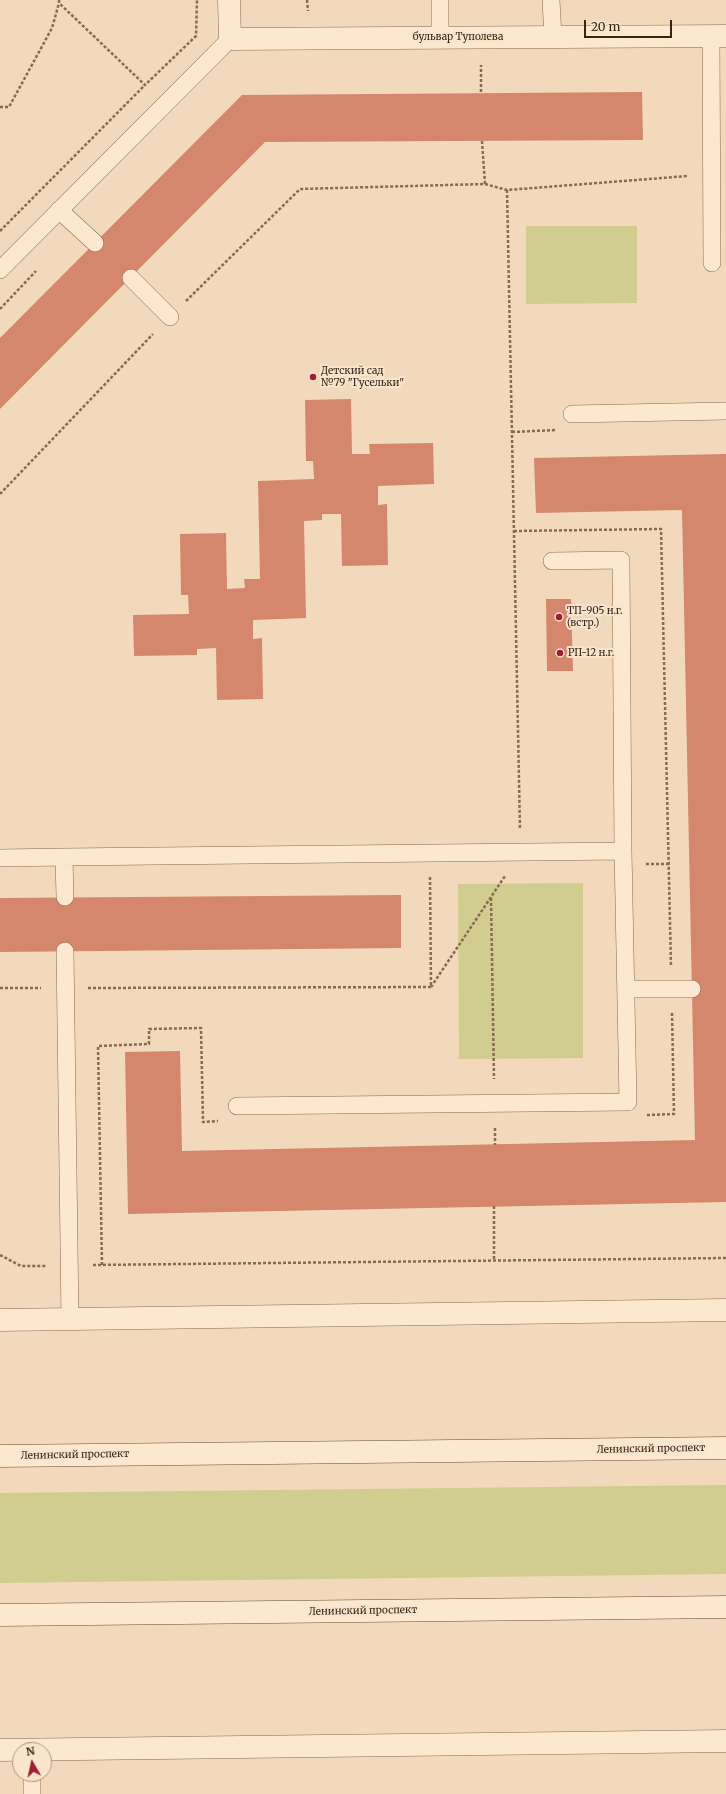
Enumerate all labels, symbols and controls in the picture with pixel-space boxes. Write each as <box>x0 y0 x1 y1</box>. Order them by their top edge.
scale bar <box>586 12 674 38</box>
text: 20 m <box>591 19 620 34</box>
street label: бульвар Туполева <box>413 31 503 43</box>
place label: Детский сад №79 "Гусельки" <box>321 365 404 388</box>
marker: Детский сад №79 "Гусельки" <box>308 372 318 382</box>
place label: ТП-905 н.г. (встр.) <box>567 605 622 628</box>
marker: ТП-905 н.г. (встр.) <box>554 612 564 622</box>
place label: РП-12 н.г. <box>568 647 614 659</box>
marker: РП-12 н.г. <box>555 648 565 658</box>
street label: Ленинский проспект <box>597 1442 705 1456</box>
street label: Ленинский проспект <box>21 1448 129 1462</box>
street label: Ленинский проспект <box>309 1604 417 1618</box>
north arrow <box>12 1742 52 1782</box>
text: N <box>25 1744 36 1759</box>

